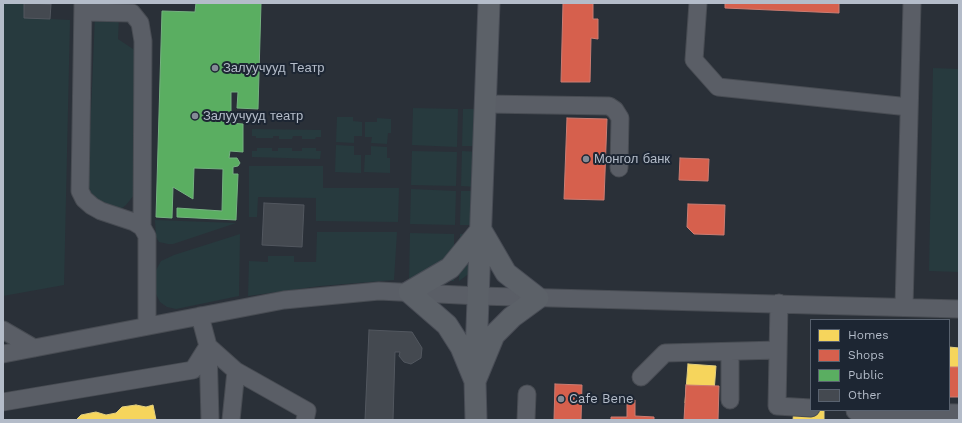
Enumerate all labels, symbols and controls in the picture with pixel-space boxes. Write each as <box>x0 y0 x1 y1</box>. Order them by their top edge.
place label: Залуучууд Театр <box>223 60 325 76</box>
marker: Залуучууд Театр <box>210 63 220 73</box>
place label: Залуучууд театр <box>203 108 303 124</box>
marker: Залуучууд театр <box>190 111 200 121</box>
place label: Монгол банк <box>594 151 670 167</box>
marker: Монгол банк <box>581 154 591 164</box>
legend <box>810 319 950 411</box>
text: Homes <box>848 328 889 342</box>
text: Shops <box>848 348 884 362</box>
text: Public <box>848 368 884 382</box>
text: Other <box>848 388 881 402</box>
place label: Cafe Bene <box>569 391 634 407</box>
marker: Cafe Bene <box>556 394 566 404</box>

